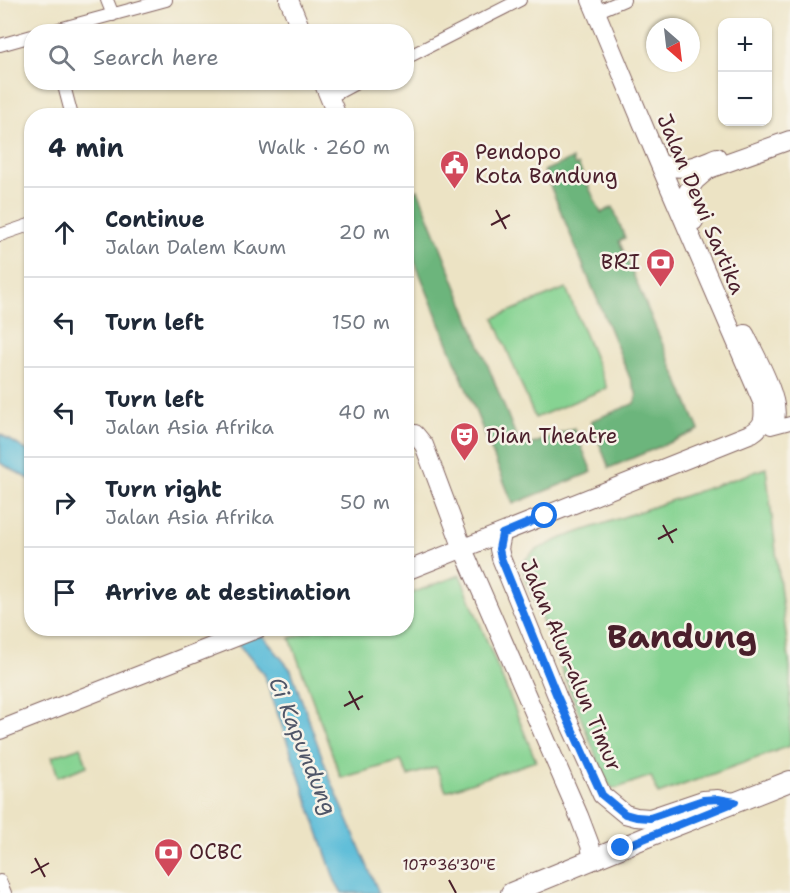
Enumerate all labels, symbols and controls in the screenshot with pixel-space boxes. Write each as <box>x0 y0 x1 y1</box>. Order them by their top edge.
north arrow <box>646 18 700 72</box>
map controls <box>718 18 772 126</box>
button: + <box>718 18 772 72</box>
search box <box>24 24 414 90</box>
icon: search <box>45 41 78 74</box>
text: Search here <box>93 43 219 72</box>
button: − <box>718 72 772 126</box>
street label: Jalan Dewi Sartika <box>650 110 752 298</box>
text: 4 min <box>48 130 124 165</box>
text: Walk · 260 m <box>258 134 390 160</box>
place label: Pendopo Kota Bandung <box>475 138 618 190</box>
public building icon: Pendopo Kota Bandung <box>438 148 470 190</box>
text: Continue <box>105 205 205 234</box>
icon: ahead <box>48 216 81 249</box>
text: 20 m <box>339 219 390 245</box>
text: Jalan Dalem Kaum <box>105 234 286 260</box>
bank icon: BRI <box>645 246 677 288</box>
place label: BRI <box>601 248 640 276</box>
icon: left <box>48 306 81 339</box>
text: Turn left <box>105 308 204 337</box>
text: 150 m <box>332 309 390 335</box>
text: Turn left <box>105 385 204 414</box>
icon: left <box>48 396 81 429</box>
text: 40 m <box>338 399 390 425</box>
text: Jalan Asia Afrika <box>105 414 274 440</box>
theatre icon: Dian Theatre <box>449 420 481 462</box>
place label: Dian Theatre <box>486 422 618 450</box>
text: Turn right <box>105 475 222 504</box>
icon: right <box>48 486 81 519</box>
text: 50 m <box>340 489 390 515</box>
route start <box>531 502 557 528</box>
text: Jalan Asia Afrika <box>105 504 274 530</box>
street label: Jalan Alun-alun Timur <box>514 555 628 776</box>
icon: arrive <box>48 576 81 609</box>
text: Arrive at destination <box>105 578 351 607</box>
district label: Bandung <box>607 614 757 659</box>
water label: Ci Kapundung <box>262 673 344 819</box>
route end <box>607 834 633 860</box>
bank icon: OCBC <box>152 836 184 878</box>
place label: OCBC <box>189 838 242 866</box>
text: 107°36'30"E <box>402 855 496 875</box>

